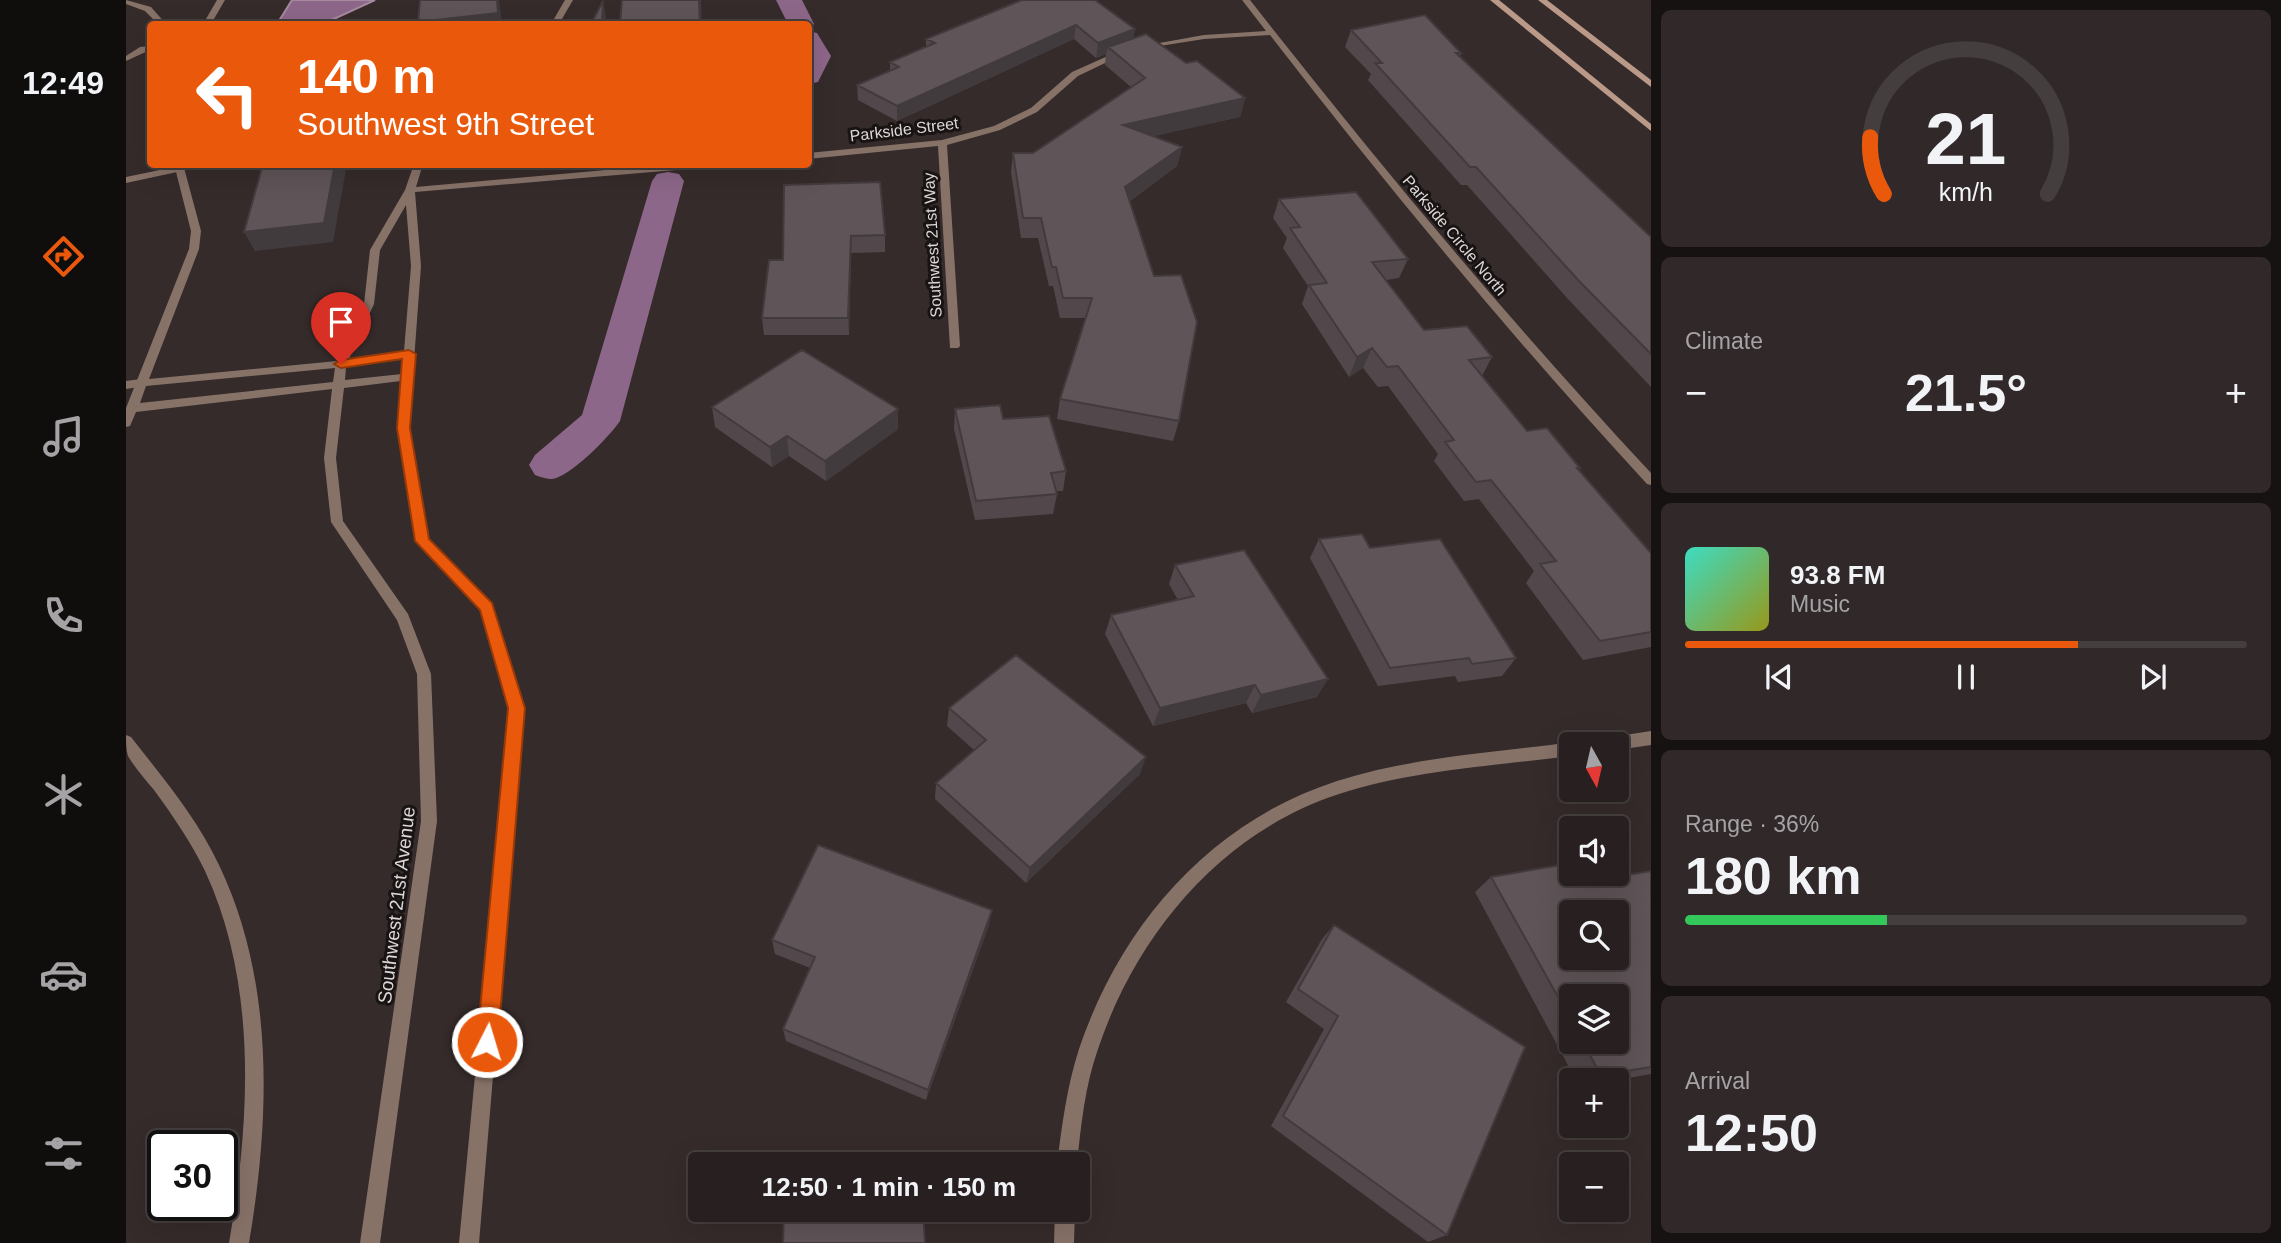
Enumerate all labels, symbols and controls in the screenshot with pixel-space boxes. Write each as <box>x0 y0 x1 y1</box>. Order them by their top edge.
icon: left <box>182 49 273 140</box>
text: 140 m <box>297 49 436 103</box>
text: 12:49 <box>22 65 104 101</box>
text: 21 <box>1926 99 2006 180</box>
text: Southwest 9th Street <box>297 106 594 142</box>
street label: Parkside Street <box>849 114 960 145</box>
street label: Southwest 21st Way <box>920 172 945 318</box>
street label: Parkside Circle North <box>1400 172 1510 299</box>
text: km/h <box>1939 178 1993 206</box>
icon: directions <box>39 232 88 281</box>
pin <box>311 292 371 364</box>
icon: arrive <box>322 303 360 341</box>
text: Climate <box>1685 328 1763 354</box>
text: 21.5° <box>1905 364 2027 422</box>
text: − <box>1685 372 1707 414</box>
text: + <box>2225 372 2247 414</box>
icon: music <box>39 412 88 461</box>
text: 93.8 FM <box>1790 560 1885 590</box>
icon: phone <box>39 591 88 640</box>
text: Music <box>1790 591 1850 617</box>
icon: previous <box>1760 658 1798 696</box>
icon: pause <box>1947 658 1985 696</box>
icon: next <box>2134 658 2172 696</box>
north arrow <box>1559 732 1629 802</box>
map controls <box>1559 732 1629 1222</box>
icon: climate <box>39 770 88 819</box>
street label: Southwest 21st Avenue <box>374 805 419 1005</box>
text: Range · 36% <box>1685 811 1819 837</box>
button: sound <box>1559 816 1629 886</box>
text: 180 km <box>1685 847 1861 905</box>
button: search <box>1559 900 1629 970</box>
icon: car <box>39 950 88 999</box>
button: layers <box>1559 984 1629 1054</box>
position arrow <box>450 1005 524 1079</box>
button: + <box>1559 1068 1629 1138</box>
text: Arrival <box>1685 1068 1750 1094</box>
text: 12:50 <box>1685 1104 1818 1162</box>
icon: filters <box>39 1129 88 1178</box>
speed limit sign: 30 <box>147 1130 238 1221</box>
button: − <box>1559 1152 1629 1222</box>
text: 12:50 · 1 min · 150 m <box>762 1172 1016 1202</box>

